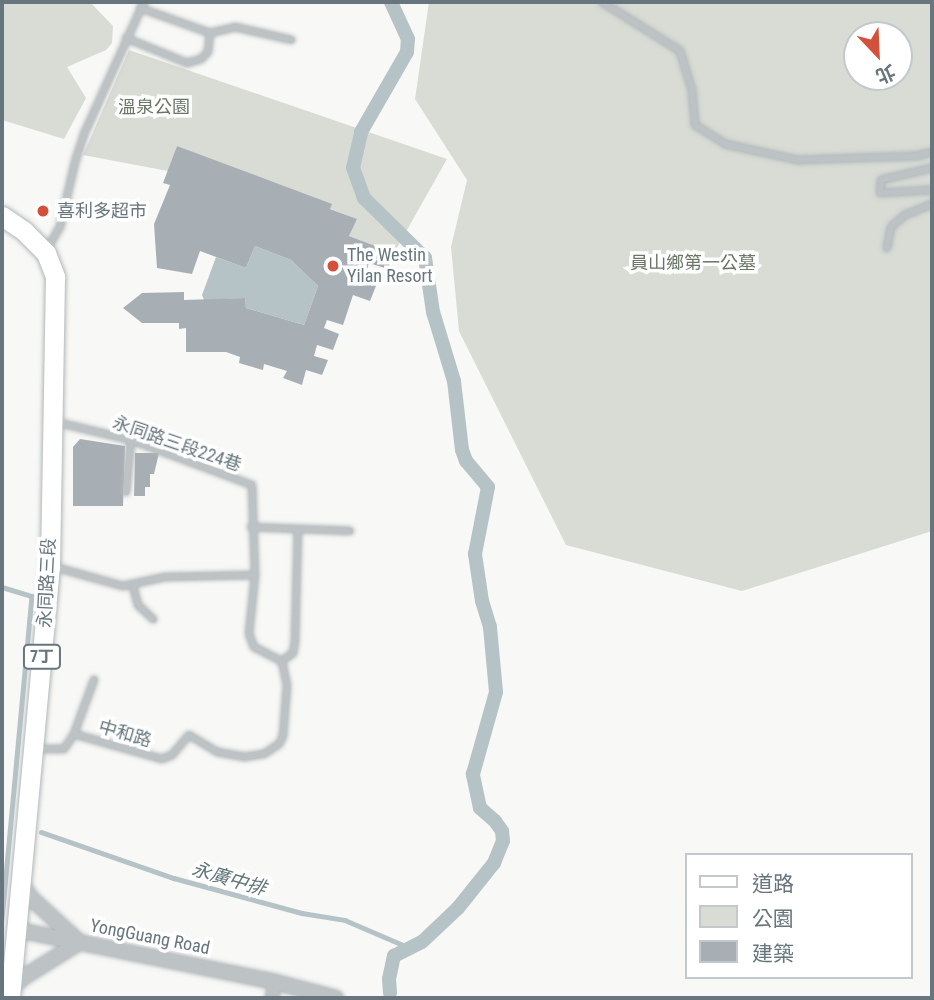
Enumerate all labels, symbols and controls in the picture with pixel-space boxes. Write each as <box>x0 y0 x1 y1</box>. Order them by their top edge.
north arrow <box>843 21 913 91</box>
text: 北 <box>872 60 899 88</box>
park label: 溫泉公園 <box>118 96 190 118</box>
place label: 喜利多超市 <box>57 200 147 222</box>
marker: 喜利多超市 <box>35 203 51 219</box>
place label: The Westin Yilan Resort <box>347 245 433 288</box>
park label: 員山鄉第一公墓 <box>630 252 756 274</box>
marker: The Westin Yilan Resort <box>325 258 341 274</box>
street label: 永同路三段224巷 <box>110 412 244 476</box>
street label: 永同路三段 <box>34 537 60 629</box>
road number: 7丁 <box>23 644 61 670</box>
street label: 中和路 <box>96 716 154 752</box>
legend <box>685 853 913 979</box>
water label: 永廣中排 <box>189 858 269 900</box>
text: 道路 <box>752 872 794 896</box>
text: 公園 <box>752 907 794 931</box>
street label: YongGuang Road <box>88 915 212 959</box>
text: 建築 <box>752 942 794 966</box>

